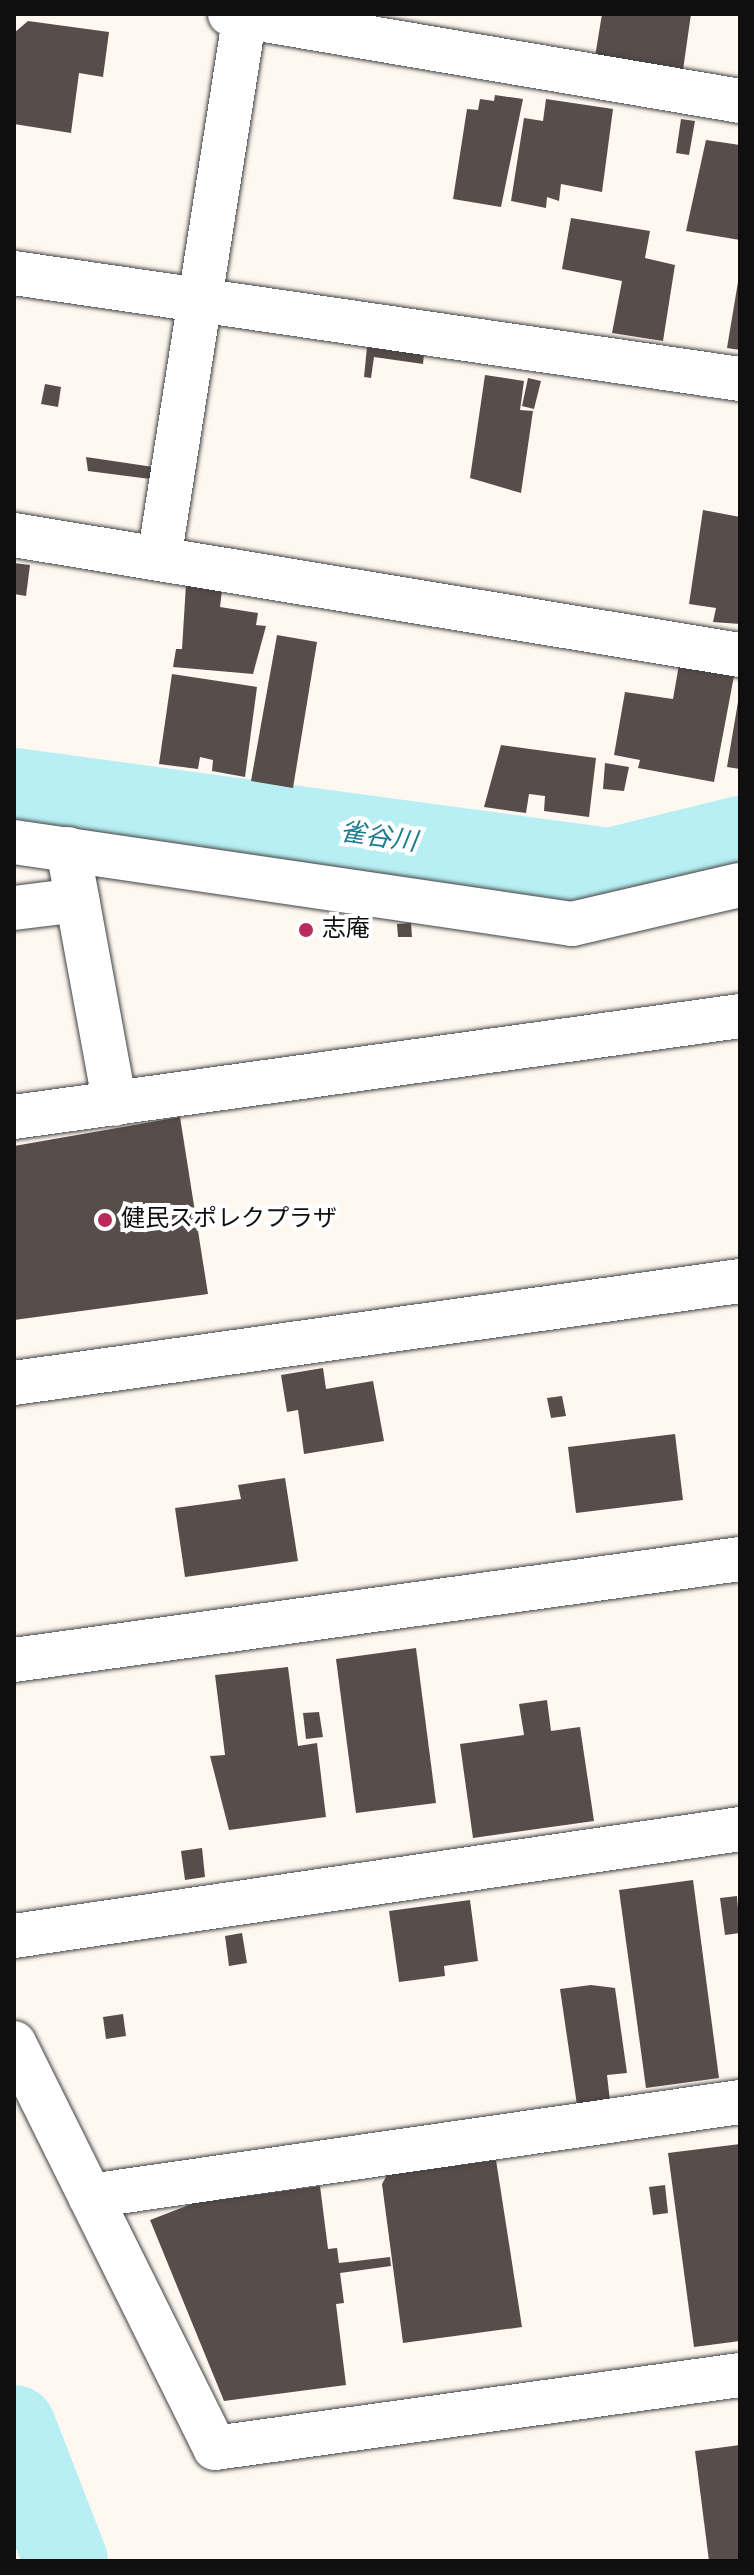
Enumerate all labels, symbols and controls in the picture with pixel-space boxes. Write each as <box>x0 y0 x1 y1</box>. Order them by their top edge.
water label: 雀谷川 <box>337 817 419 859</box>
place label: 志庵 <box>322 916 370 944</box>
marker: 志庵 <box>297 921 315 939</box>
place label: 健民スポレクプラザ <box>121 1206 337 1234</box>
marker: 健民スポレクプラザ <box>96 1211 114 1229</box>

